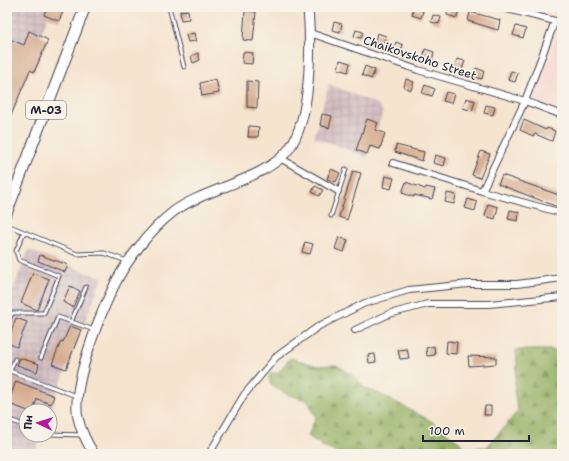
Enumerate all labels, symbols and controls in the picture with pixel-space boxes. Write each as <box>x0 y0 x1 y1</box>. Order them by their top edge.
street label: Chaikovskoho Street <box>361 32 479 84</box>
road number: М-03 <box>26 101 66 119</box>
north arrow <box>18 403 58 443</box>
text: Пн <box>21 415 37 430</box>
scale bar <box>423 417 529 443</box>
text: 100 m <box>429 423 465 439</box>

